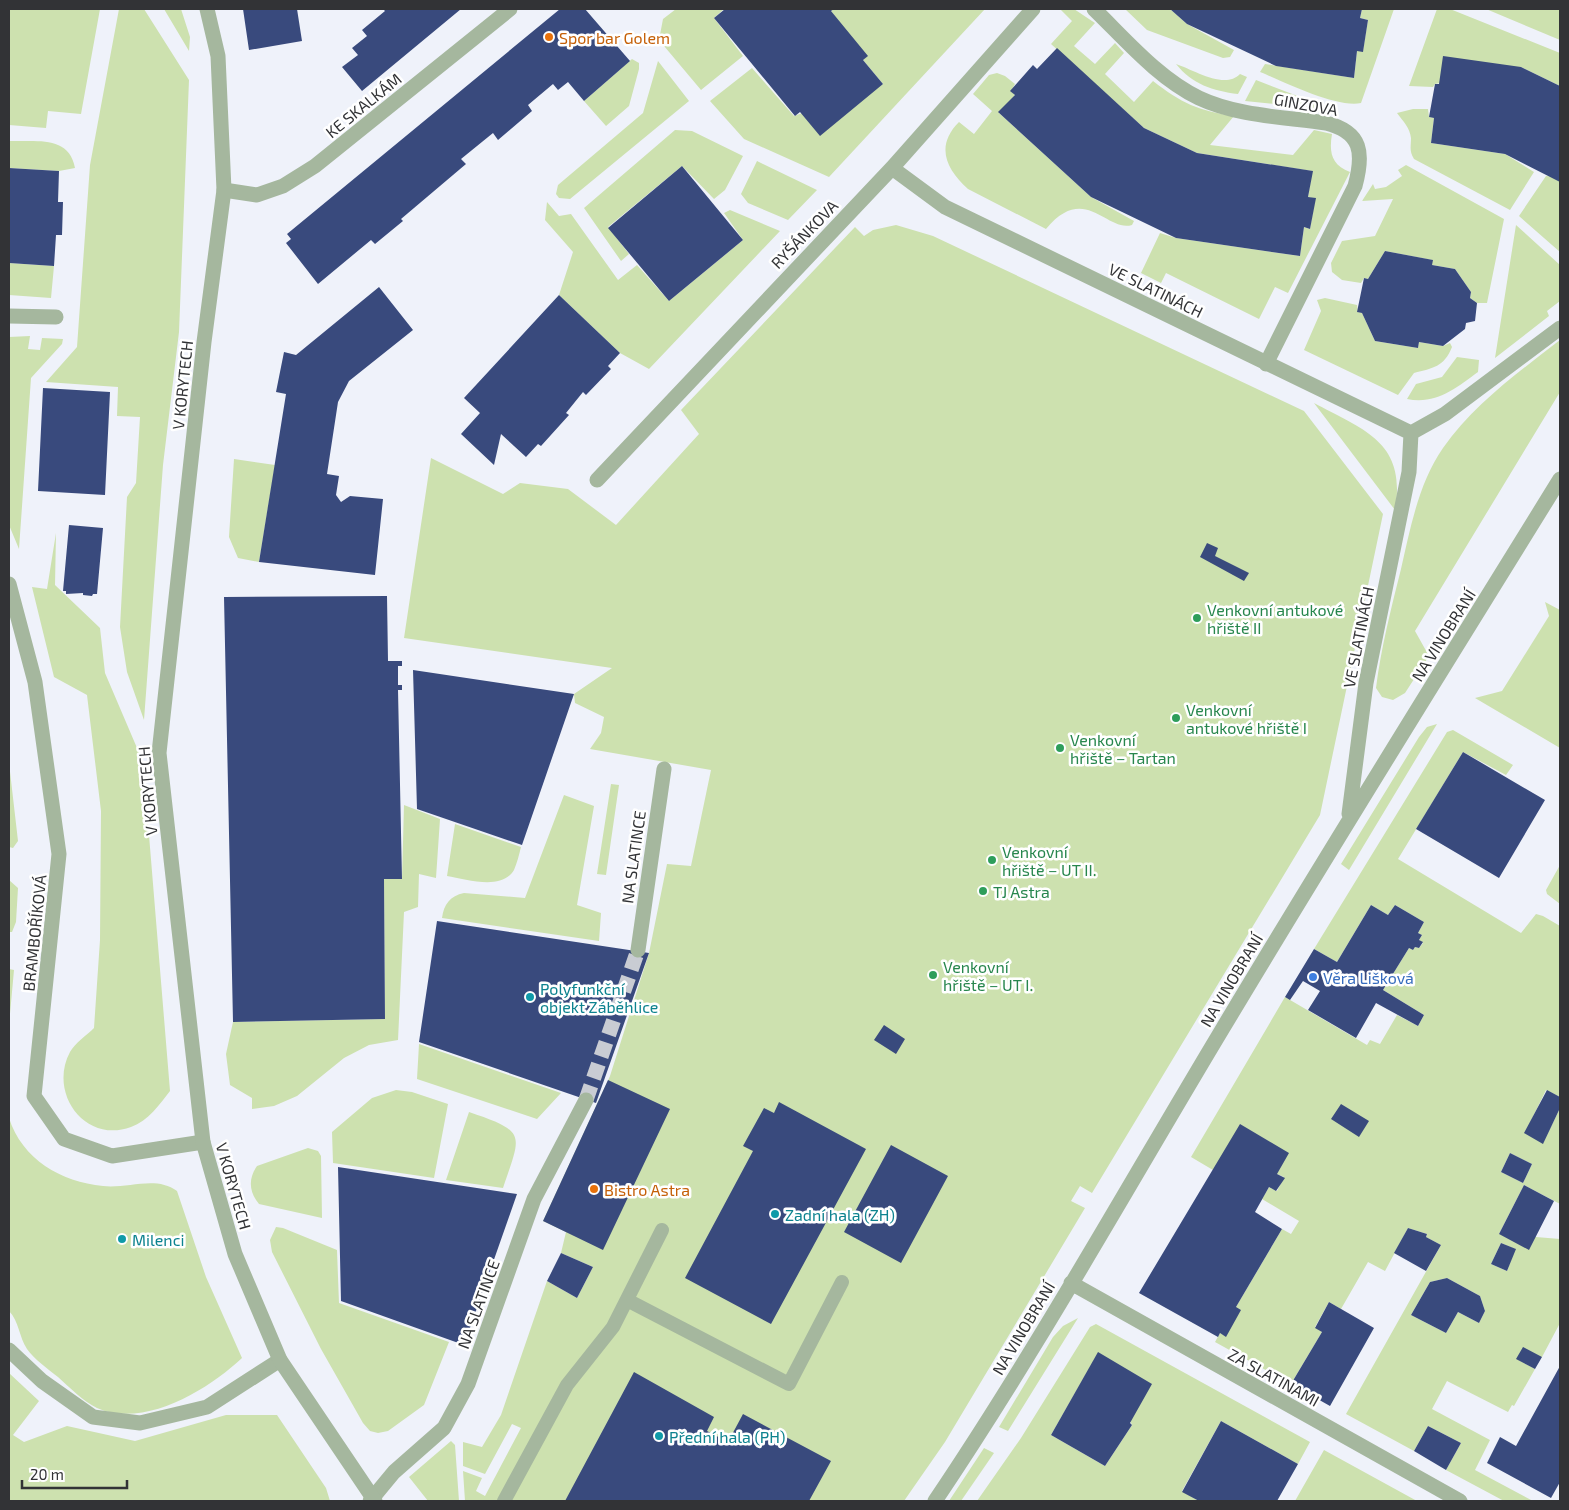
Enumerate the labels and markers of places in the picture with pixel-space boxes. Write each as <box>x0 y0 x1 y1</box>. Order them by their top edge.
place label: Spor bar Golem <box>559 28 670 47</box>
marker: Spor bar Golem <box>543 31 555 43</box>
place label: Venkovní antukové hřiště II <box>1207 600 1343 637</box>
marker: Venkovní antukové hřiště II <box>1191 612 1203 624</box>
place label: Venkovní antukové hřiště I <box>1186 700 1307 737</box>
marker: Venkovní antukové hřiště I <box>1170 712 1182 724</box>
place label: Venkovní hřiště – Tartan <box>1070 730 1176 767</box>
marker: Venkovní hřiště – Tartan <box>1054 742 1066 754</box>
place label: Venkovní hřiště – UT II. <box>1002 842 1096 879</box>
marker: Venkovní hřiště – UT II. <box>986 854 998 866</box>
place label: TJ Astra <box>993 882 1050 901</box>
marker: TJ Astra <box>977 885 989 897</box>
place label: Venkovní hřiště – UT I. <box>943 957 1033 994</box>
place label: Věra Lišková <box>1323 968 1414 987</box>
marker: Venkovní hřiště – UT I. <box>927 969 939 981</box>
marker: Věra Lišková <box>1307 971 1319 983</box>
place label: Polyfunkční objekt Záběhlice <box>540 979 658 1017</box>
marker: Polyfunkční objekt Záběhlice <box>524 991 536 1003</box>
place label: Bistro Astra <box>604 1180 690 1199</box>
marker: Bistro Astra <box>588 1183 600 1195</box>
place label: Zadní hala (ZH) <box>785 1205 895 1224</box>
marker: Zadní hala (ZH) <box>769 1208 781 1220</box>
place label: Milenci <box>132 1230 184 1249</box>
marker: Milenci <box>116 1233 128 1245</box>
place label: Přední hala (PH) <box>669 1427 785 1446</box>
marker: Přední hala (PH) <box>653 1430 665 1442</box>

